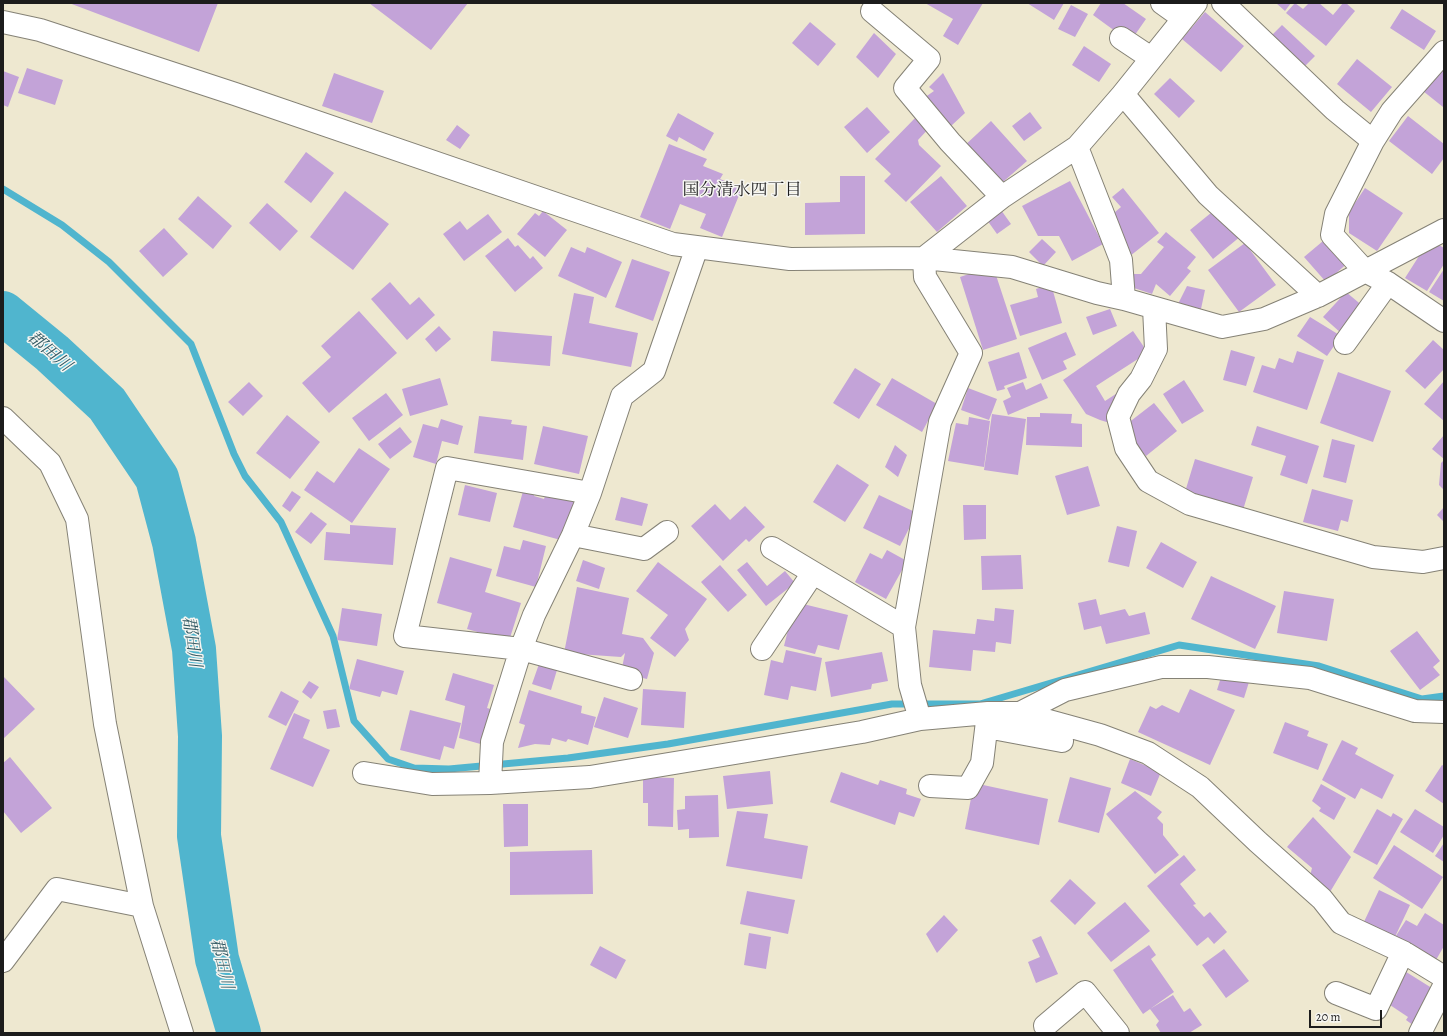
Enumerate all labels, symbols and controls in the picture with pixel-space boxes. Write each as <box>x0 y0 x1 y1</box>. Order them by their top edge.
district label: 国分清水四丁目 <box>683 181 801 201</box>
water label: 郡田川 <box>23 328 75 376</box>
water label: 郡田川 <box>177 615 205 669</box>
water label: 郡田川 <box>205 937 237 991</box>
scale bar <box>1311 1002 1384 1028</box>
text: 20 m <box>1316 1009 1340 1025</box>

